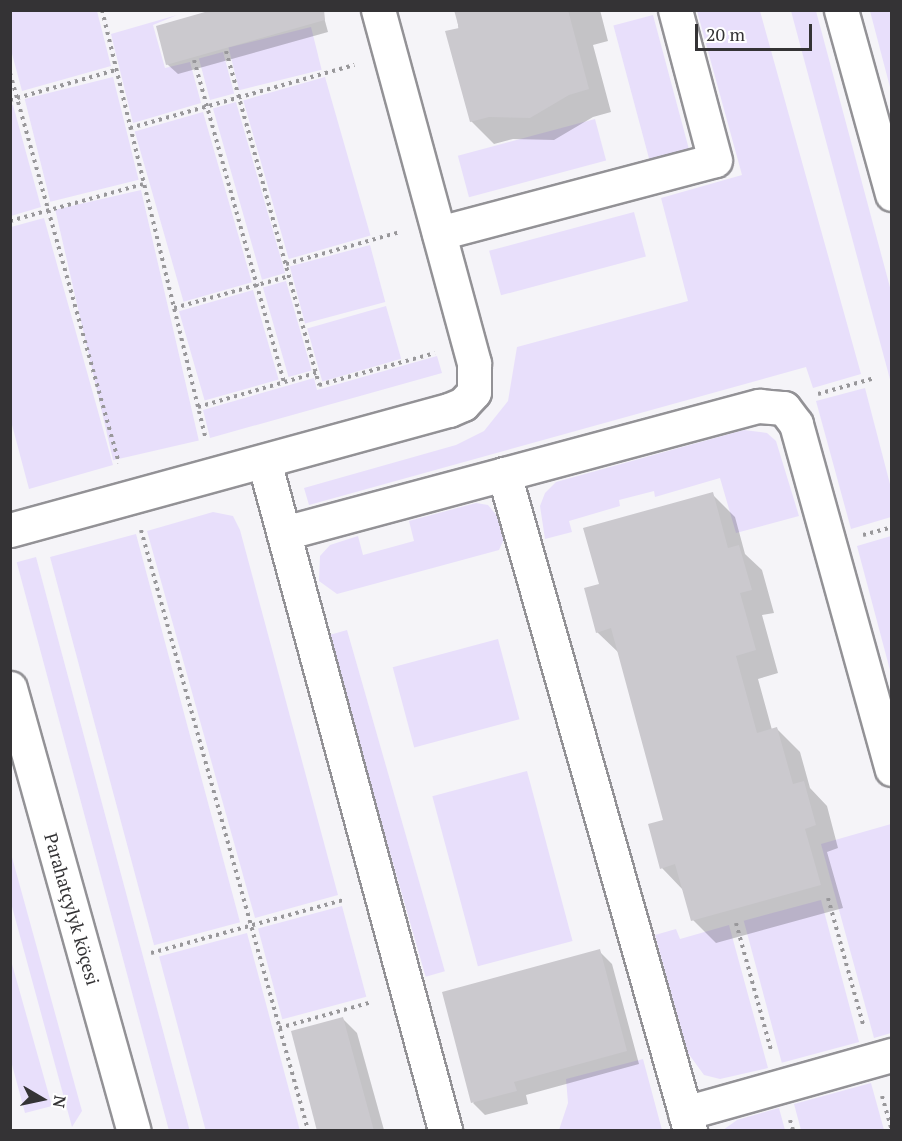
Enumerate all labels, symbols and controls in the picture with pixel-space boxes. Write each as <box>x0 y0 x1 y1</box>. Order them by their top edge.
scale bar <box>698 12 815 50</box>
text: 20 m <box>706 22 745 46</box>
street label: Parahatçylyk köçesi <box>40 830 104 988</box>
north arrow <box>12 1069 72 1129</box>
text: N <box>48 1094 72 1110</box>

